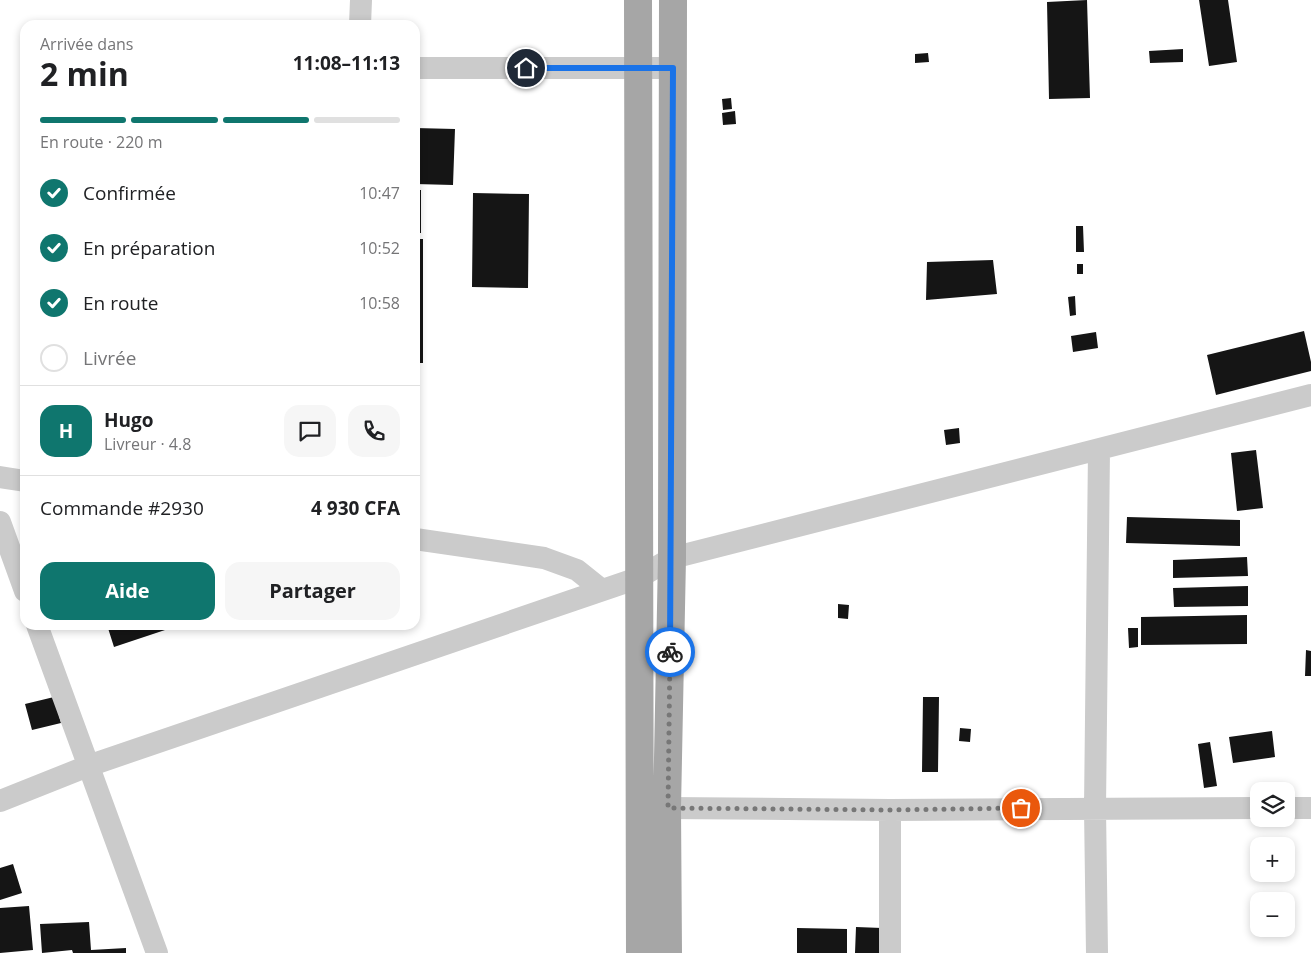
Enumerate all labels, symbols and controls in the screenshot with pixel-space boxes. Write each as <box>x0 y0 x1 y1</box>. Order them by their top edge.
text: Arrivée dans <box>40 33 133 55</box>
pin <box>505 47 547 89</box>
text: 11:08–11:13 <box>293 50 400 76</box>
text: 2 min <box>40 52 129 95</box>
icon: home <box>512 54 540 82</box>
text: En route · 220 m <box>40 131 162 153</box>
icon: check <box>40 179 68 207</box>
text: Confirmée <box>83 180 176 206</box>
text: 10:47 <box>359 182 400 204</box>
icon: check <box>40 234 68 262</box>
text: En préparation <box>83 235 215 261</box>
text: 10:52 <box>359 237 400 259</box>
icon: check <box>40 289 68 317</box>
text: En route <box>83 290 158 316</box>
text: 10:58 <box>359 292 400 314</box>
text: Livrée <box>83 345 136 371</box>
button: chat <box>284 405 336 457</box>
button: phone <box>348 405 400 457</box>
text: Hugo <box>104 407 154 433</box>
text: H <box>59 418 73 444</box>
text: Livreur · 4.8 <box>104 433 191 455</box>
text: Commande #2930 <box>40 495 204 521</box>
text: 4 930 CFA <box>311 495 400 521</box>
button: Aide <box>40 562 215 620</box>
button: Partager <box>225 562 400 620</box>
courier <box>645 627 695 677</box>
icon: bike <box>656 638 684 666</box>
map controls <box>1250 782 1295 937</box>
button: layers <box>1250 782 1295 827</box>
pin <box>1000 787 1042 829</box>
icon: bag <box>1007 794 1035 822</box>
button: + <box>1250 837 1295 882</box>
button: − <box>1250 892 1295 937</box>

